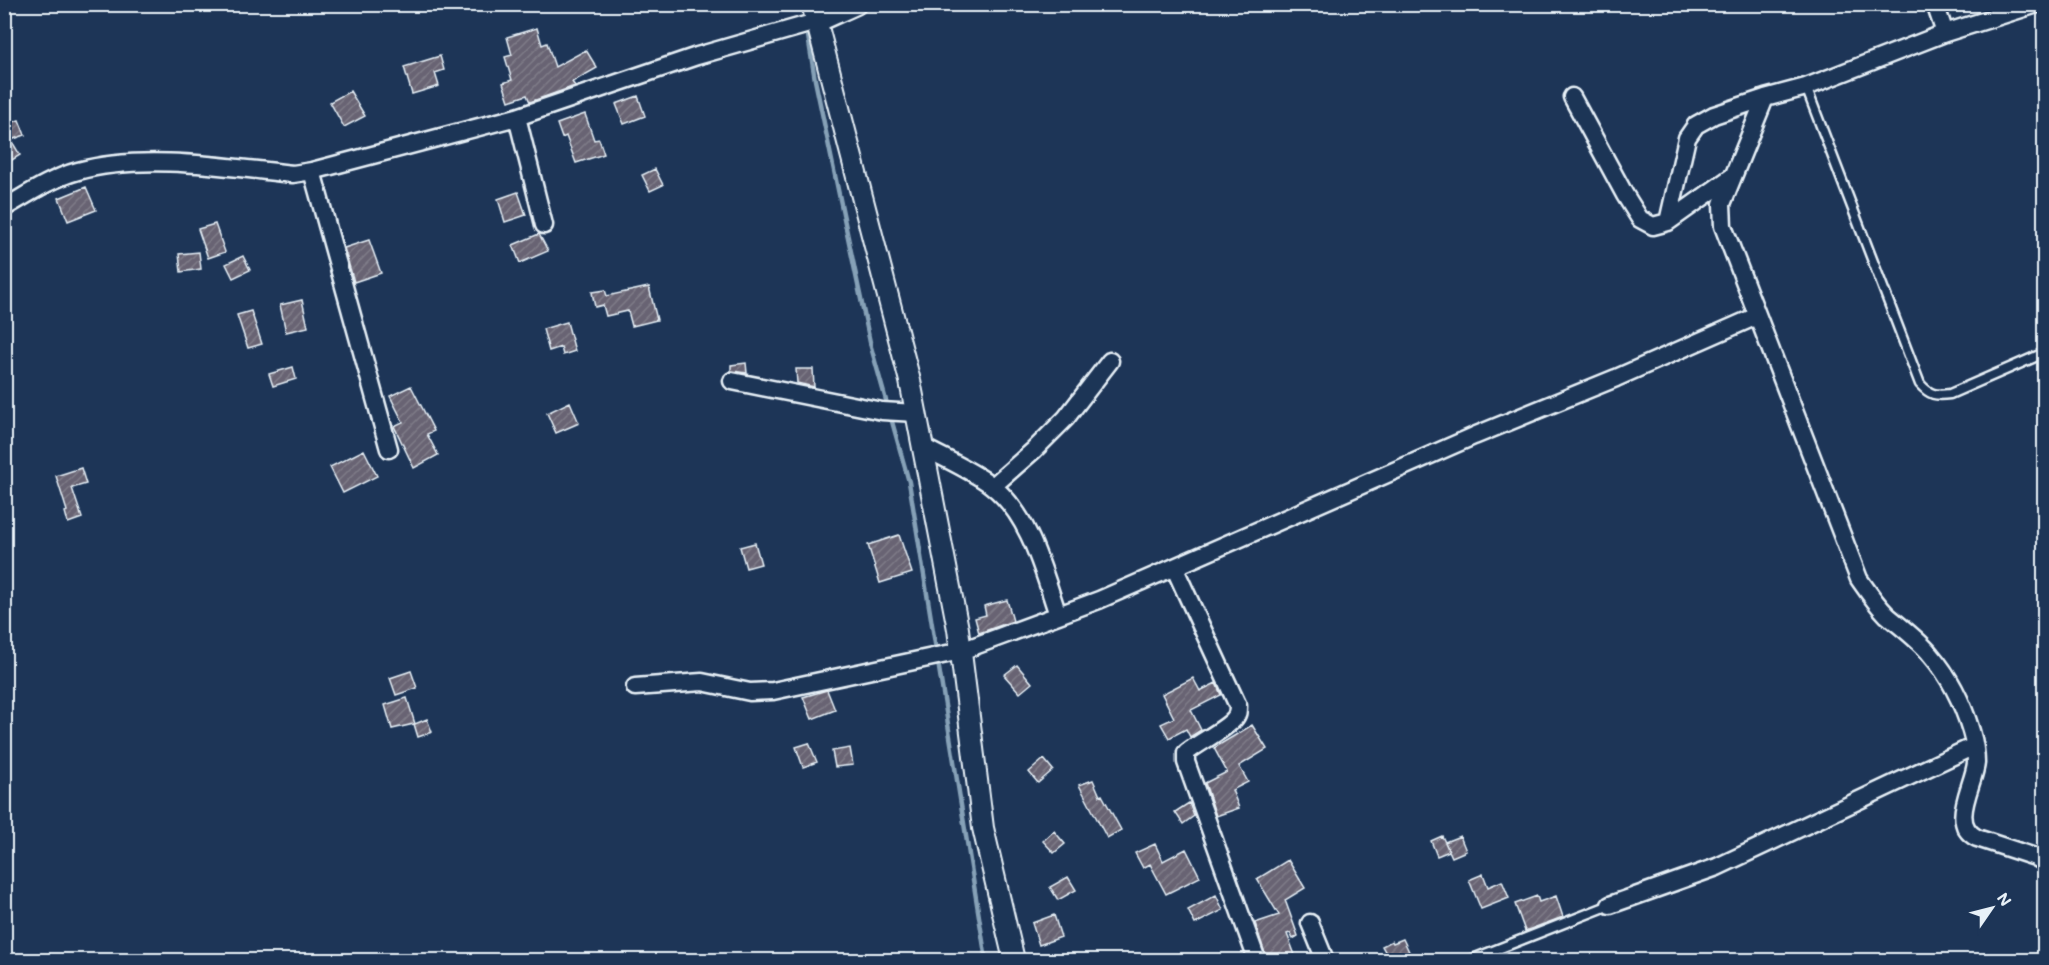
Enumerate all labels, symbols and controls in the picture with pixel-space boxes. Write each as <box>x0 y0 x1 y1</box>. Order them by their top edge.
north arrow <box>1962 878 2022 938</box>
text: N <box>1993 888 2017 910</box>

